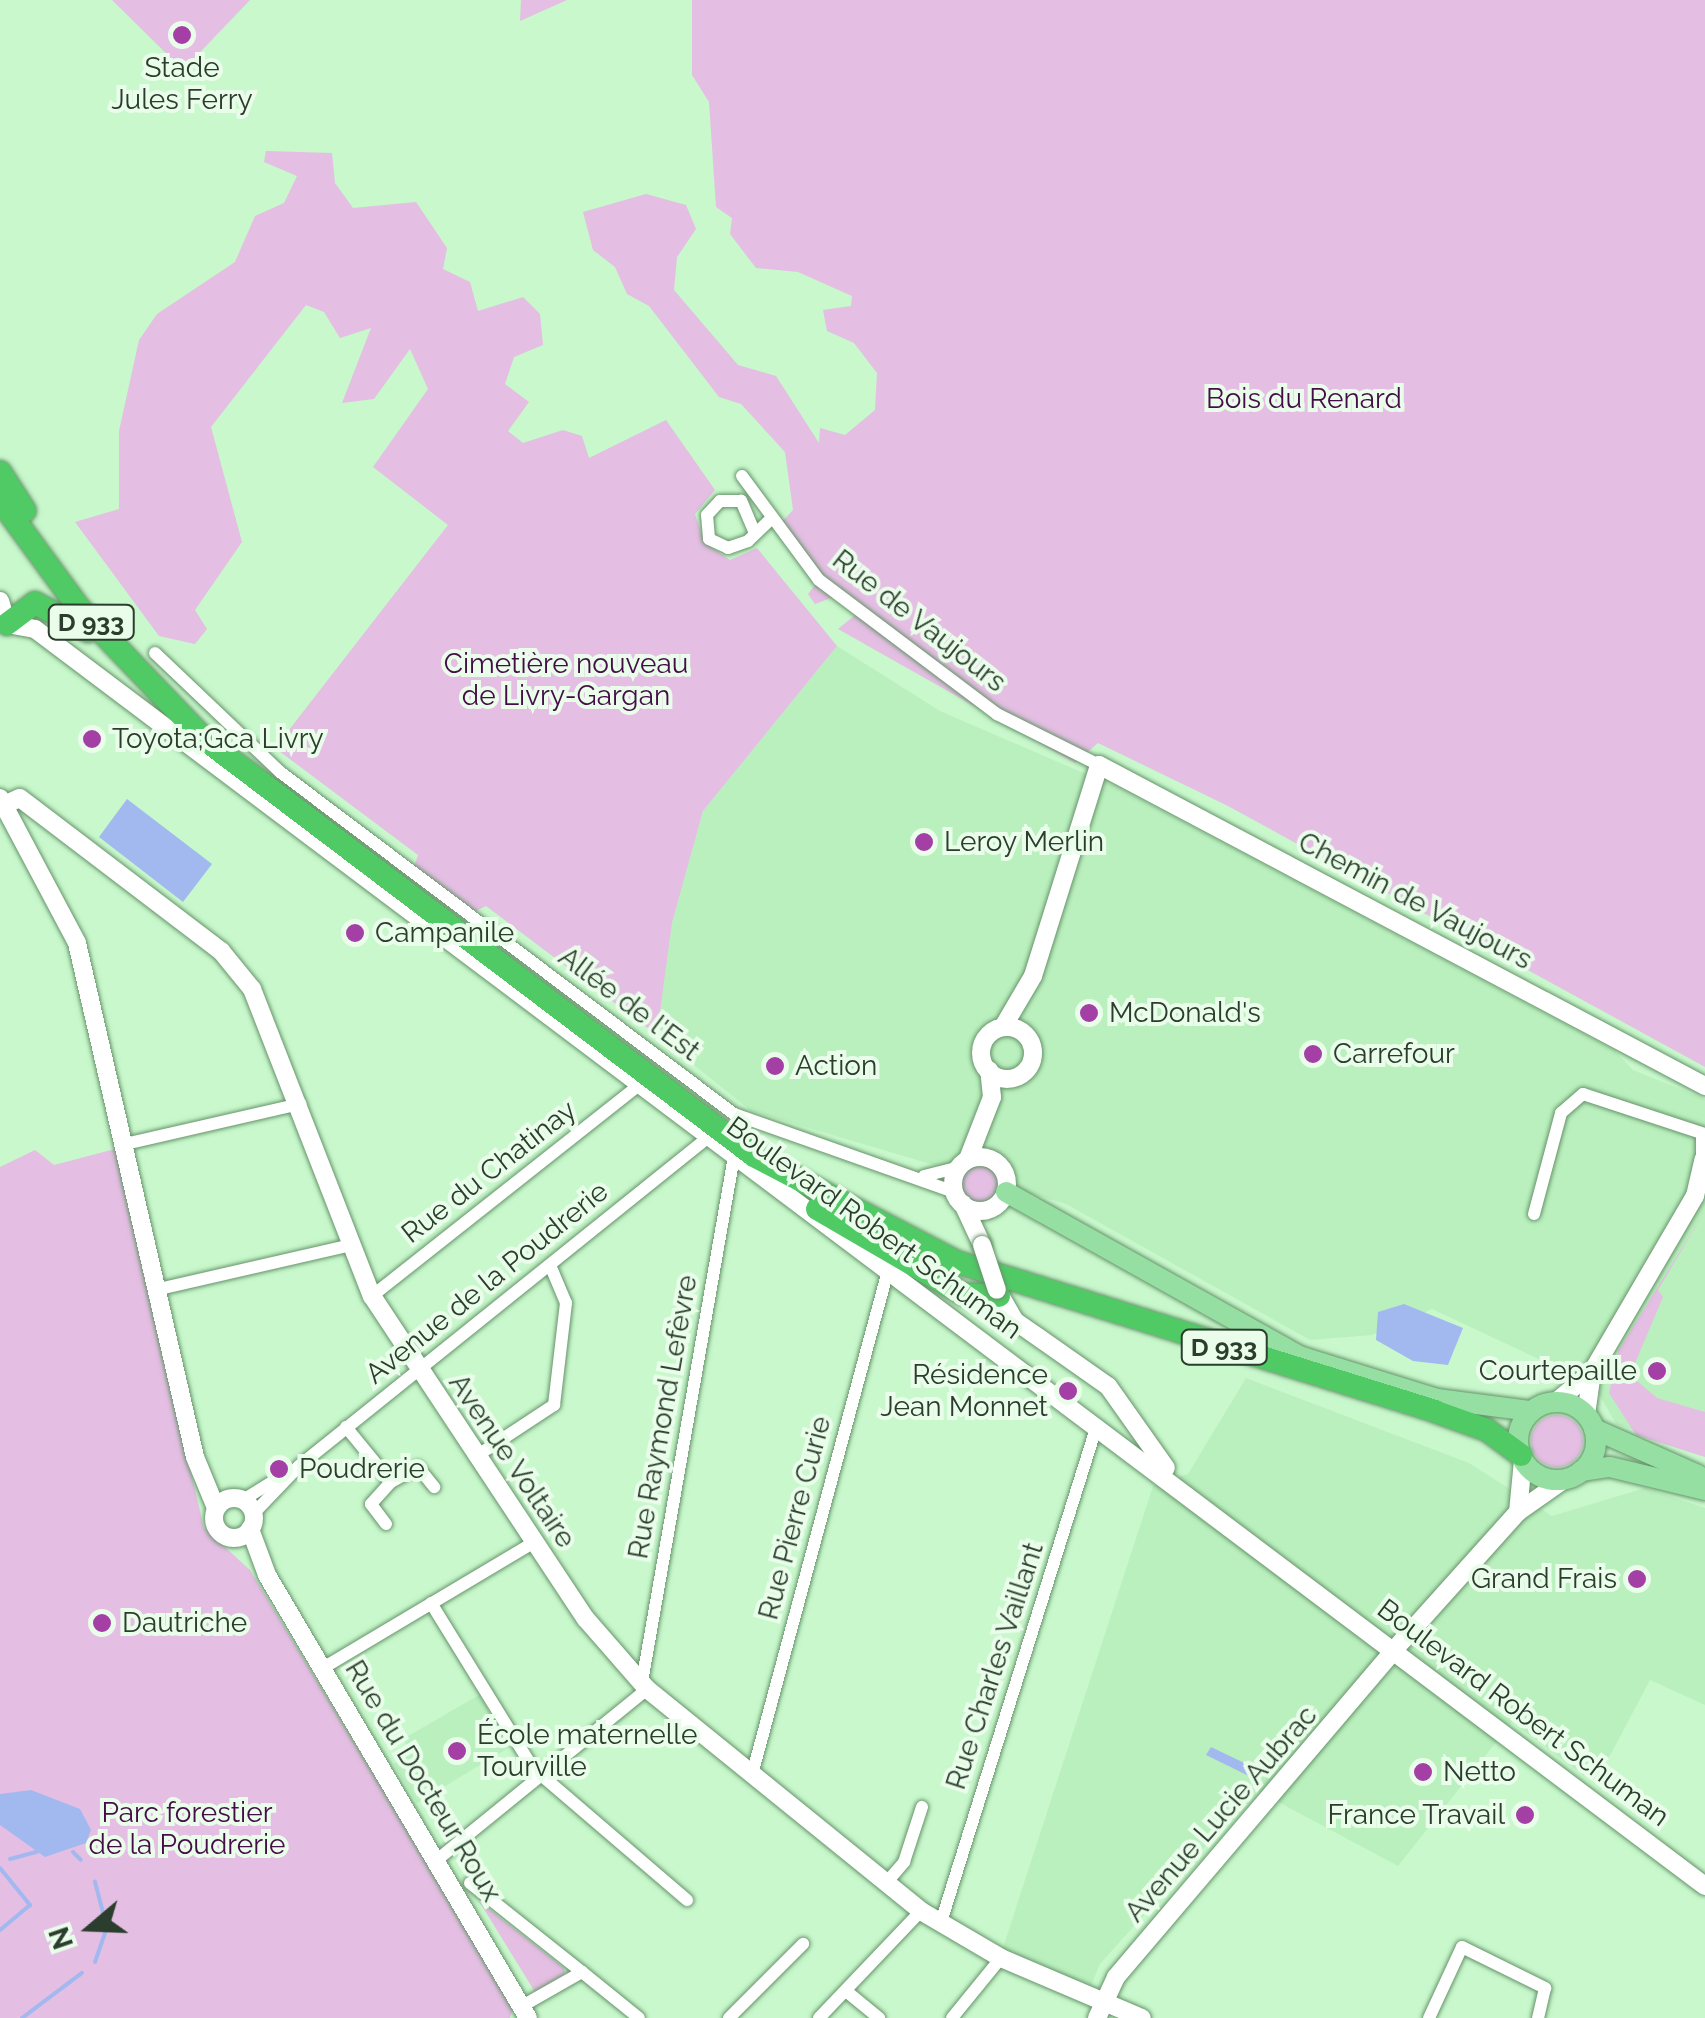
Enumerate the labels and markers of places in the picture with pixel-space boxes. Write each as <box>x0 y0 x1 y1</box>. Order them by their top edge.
marker: Stade Jules Ferry <box>171 24 193 46</box>
place label: Stade Jules Ferry <box>111 51 253 117</box>
place label: Toyota;Gca Livry <box>112 722 324 756</box>
marker: Toyota;Gca Livry <box>81 728 103 750</box>
place label: Leroy Merlin <box>944 825 1105 859</box>
marker: Leroy Merlin <box>913 831 935 853</box>
place label: Campanile <box>375 916 514 950</box>
marker: Campanile <box>344 922 366 944</box>
place label: McDonald's <box>1109 996 1261 1030</box>
marker: McDonald's <box>1078 1002 1100 1024</box>
place label: Carrefour <box>1333 1037 1455 1071</box>
marker: Carrefour <box>1302 1043 1324 1065</box>
place label: Action <box>795 1049 877 1083</box>
marker: Action <box>764 1055 786 1077</box>
place label: Courtepaille <box>1479 1354 1637 1388</box>
place label: Résidence Jean Monnet <box>880 1358 1048 1424</box>
marker: Courtepaille <box>1646 1360 1668 1382</box>
marker: Résidence Jean Monnet <box>1057 1380 1079 1402</box>
place label: Poudrerie <box>299 1452 425 1486</box>
marker: Poudrerie <box>268 1458 290 1480</box>
place label: Grand Frais <box>1471 1562 1617 1596</box>
marker: Grand Frais <box>1626 1568 1648 1590</box>
place label: Dautriche <box>122 1606 247 1640</box>
marker: Dautriche <box>91 1612 113 1634</box>
place label: École maternelle Tourville <box>477 1718 697 1784</box>
marker: École maternelle Tourville <box>446 1740 468 1762</box>
place label: Netto <box>1443 1755 1516 1789</box>
marker: Netto <box>1412 1761 1434 1783</box>
place label: France Travail <box>1327 1798 1505 1832</box>
marker: France Travail <box>1514 1804 1536 1826</box>

